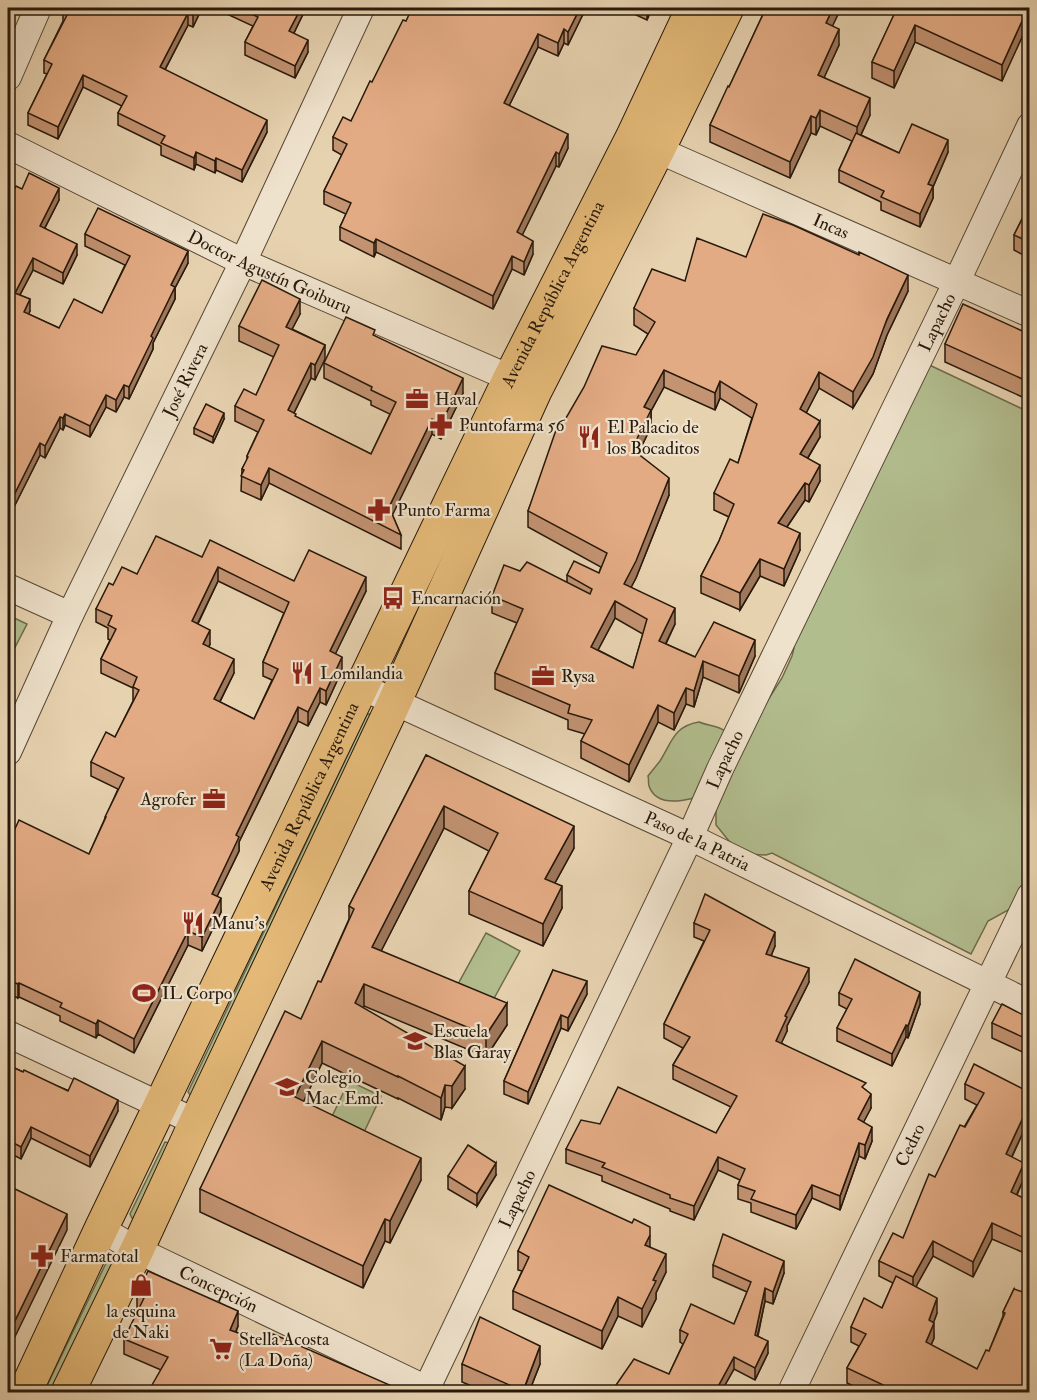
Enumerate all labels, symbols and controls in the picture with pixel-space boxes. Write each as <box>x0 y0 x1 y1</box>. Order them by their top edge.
street label: Avenida República Argentina <box>495 197 610 392</box>
street label: Incas <box>809 208 853 244</box>
street label: Doctor Agustín Goiburu <box>184 225 355 319</box>
street label: Lapacho <box>913 289 961 355</box>
street label: José Rivera <box>157 339 213 422</box>
office icon: Haval <box>404 386 430 412</box>
place label: Haval <box>435 388 477 411</box>
pharmacy icon: Puntofarma 56 <box>428 412 454 438</box>
place label: Puntofarma 56 <box>459 414 565 437</box>
place label: El Palacio de los Bocaditos <box>607 416 699 460</box>
restaurant icon: El Palacio de los Bocaditos <box>576 424 602 450</box>
pharmacy icon: Punto Farma <box>366 497 392 523</box>
place label: Punto Farma <box>397 499 491 522</box>
bus stop icon: Encarnación <box>380 585 406 611</box>
place label: Encarnación <box>411 587 501 610</box>
restaurant icon: Lomilandia <box>289 660 315 686</box>
place label: Lomilandia <box>320 662 403 685</box>
office icon: Rysa <box>530 663 556 689</box>
place label: Rysa <box>561 665 596 688</box>
street label: Avenida República Argentina <box>254 698 364 895</box>
street label: Lapacho <box>701 726 749 792</box>
office icon: Agrofer <box>201 786 227 812</box>
place label: Agrofer <box>139 788 196 811</box>
street label: Paso de la Patria <box>641 806 754 876</box>
restaurant icon: Manu's <box>180 910 206 936</box>
place label: Manu's <box>211 912 265 935</box>
sports icon: IL Corpo <box>131 980 157 1006</box>
place label: IL Corpo <box>162 982 233 1005</box>
place label: Escuela Blas Garay <box>433 1020 512 1064</box>
school or university icon: Escuela Blas Garay <box>402 1028 428 1054</box>
place label: Colegio Mac. Emd. <box>305 1066 383 1110</box>
school or university icon: Colegio Mac. Emd. <box>274 1074 300 1100</box>
street label: Cedro <box>890 1120 930 1170</box>
street label: Lapacho <box>493 1165 541 1232</box>
pharmacy icon: Farmatotal <box>29 1243 55 1269</box>
place label: Farmatotal <box>60 1245 139 1268</box>
street label: Concepción <box>175 1260 262 1318</box>
shop icon: la esquina de Naki <box>128 1272 154 1298</box>
place label: la esquina de Naki <box>106 1300 176 1344</box>
place label: Stella Acosta (La Doña) <box>239 1328 330 1372</box>
supermarket icon: Stella Acosta (La Doña) <box>208 1336 234 1362</box>

